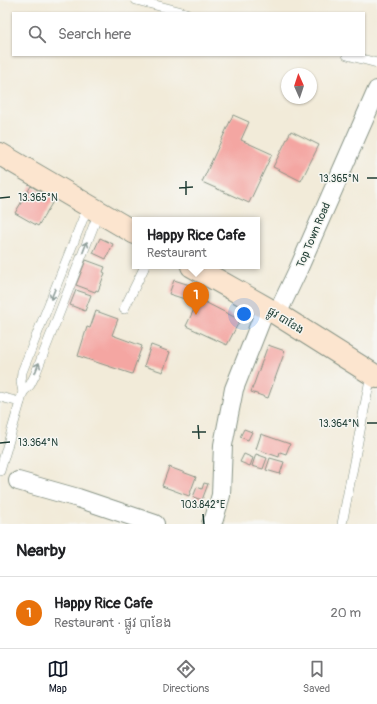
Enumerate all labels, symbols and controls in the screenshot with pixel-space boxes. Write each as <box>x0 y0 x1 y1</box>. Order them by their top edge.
search box <box>12 12 365 56</box>
icon: search <box>26 23 48 45</box>
text: Search here <box>58 25 131 44</box>
north arrow <box>281 68 317 104</box>
text: 13.365°N <box>319 173 359 185</box>
text: 13.365°N <box>18 192 58 204</box>
street label: Top Town Road <box>294 201 333 270</box>
popup <box>132 217 260 269</box>
text: Happy Rice Cafe <box>147 226 245 245</box>
one-way arrow <box>82 241 90 253</box>
text: Restaurant <box>147 245 207 261</box>
pin: 1 <box>183 282 209 315</box>
one-way arrow <box>49 288 56 300</box>
your location <box>234 304 254 324</box>
street label: ផ្លូវ បាខែង <box>263 304 306 339</box>
one-way arrow <box>34 362 42 374</box>
text: 13.364°N <box>319 418 359 430</box>
text: 13.364°N <box>18 437 58 449</box>
text: 103.842°E <box>181 499 225 511</box>
text: Nearby <box>16 540 65 561</box>
text: Happy Rice Cafe <box>54 594 153 613</box>
text: 1 <box>26 605 32 621</box>
text: 20 m <box>330 605 361 621</box>
text: Restaurant · ផ្លូវ បាខែង <box>54 615 171 631</box>
tab: Map <box>47 658 69 695</box>
tab: Directions <box>163 658 209 695</box>
tab: Saved <box>303 658 330 695</box>

